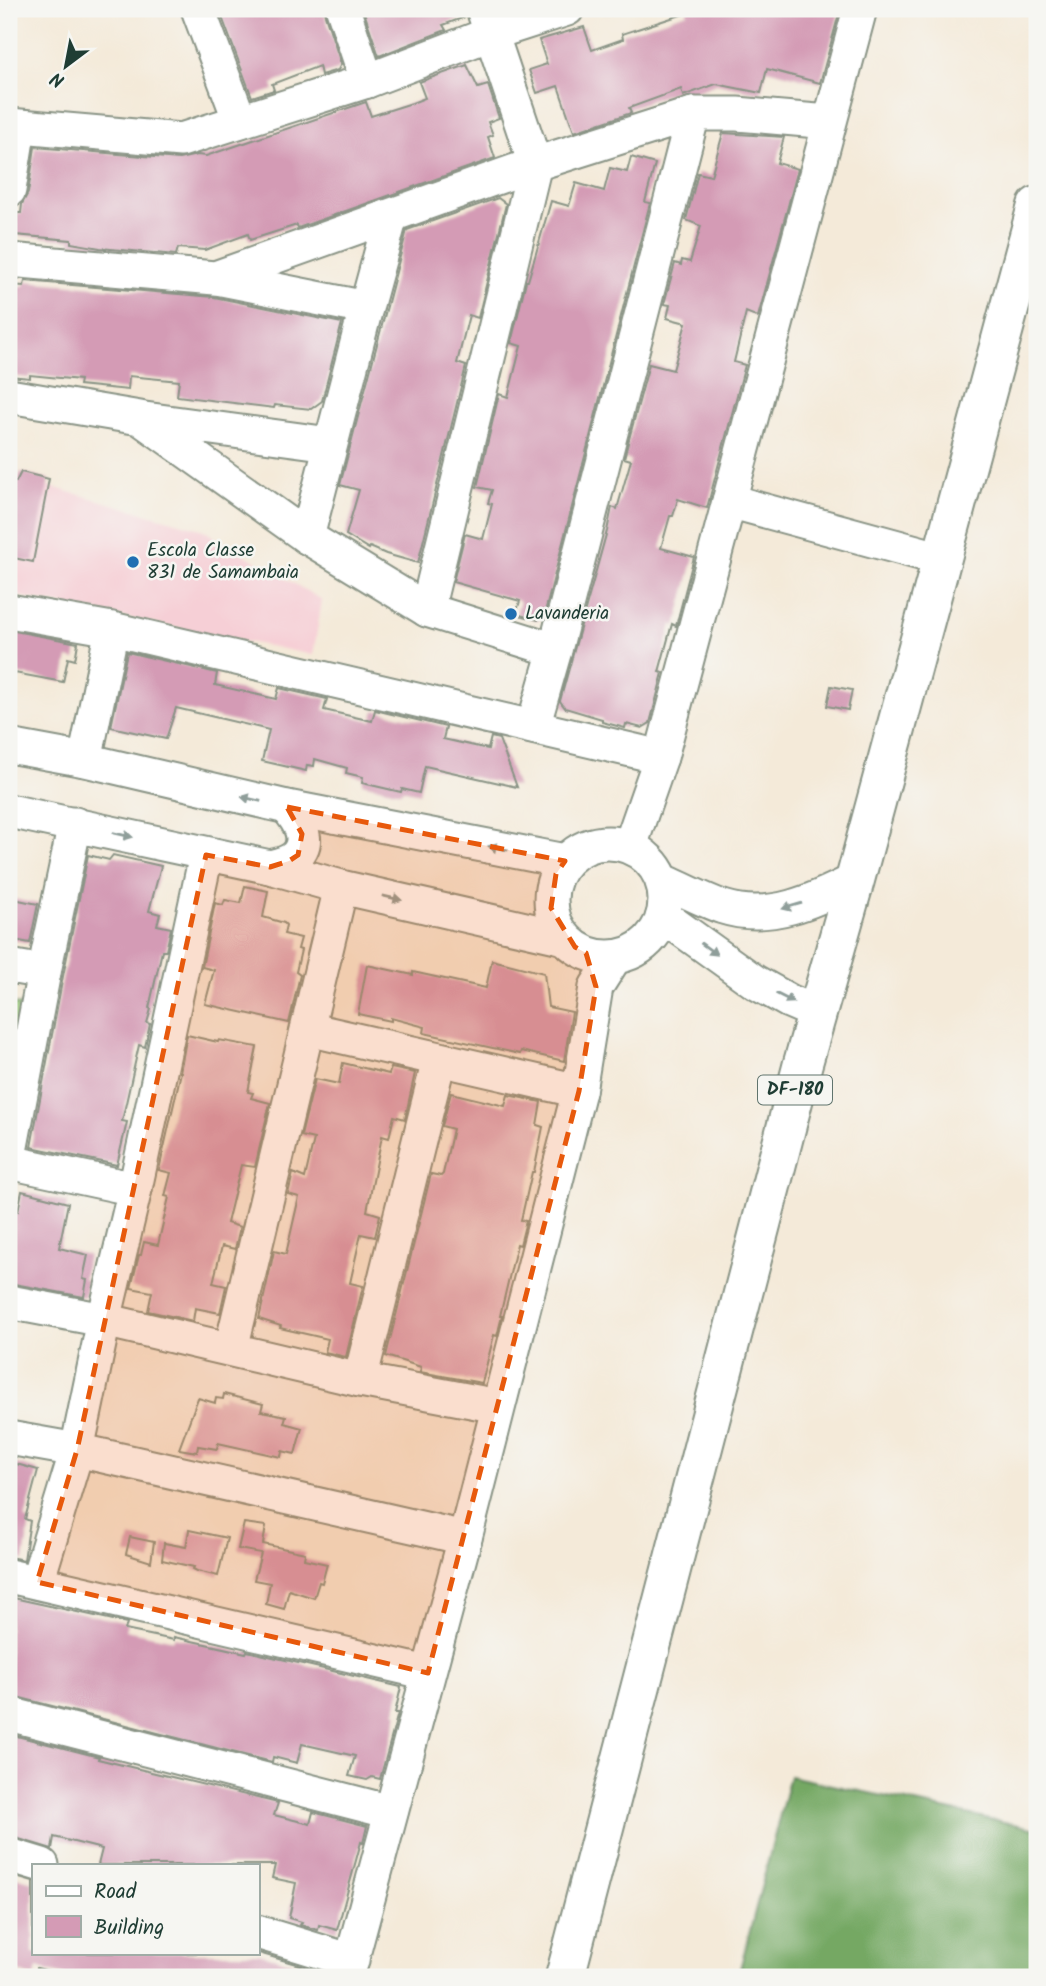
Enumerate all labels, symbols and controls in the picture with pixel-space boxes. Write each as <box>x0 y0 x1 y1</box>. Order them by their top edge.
north arrow <box>32 32 102 102</box>
text: N <box>45 63 71 95</box>
place label: Escola Classe 831 de Samambaia <box>147 536 299 588</box>
marker: Escola Classe 831 de Samambaia <box>125 554 141 570</box>
place label: Lavanderia <box>525 599 609 629</box>
marker: Lavanderia <box>503 606 519 622</box>
one-way arrow <box>240 793 262 804</box>
one-way arrow <box>112 830 134 841</box>
one-way arrow <box>487 842 509 853</box>
one-way arrow <box>382 893 404 904</box>
one-way arrow <box>781 902 802 912</box>
one-way arrow <box>700 942 718 956</box>
one-way arrow <box>776 992 796 1004</box>
road number: DF-180 <box>758 1076 832 1105</box>
legend <box>32 1864 259 1954</box>
text: Road <box>94 1876 137 1909</box>
text: Building <box>94 1912 164 1945</box>

